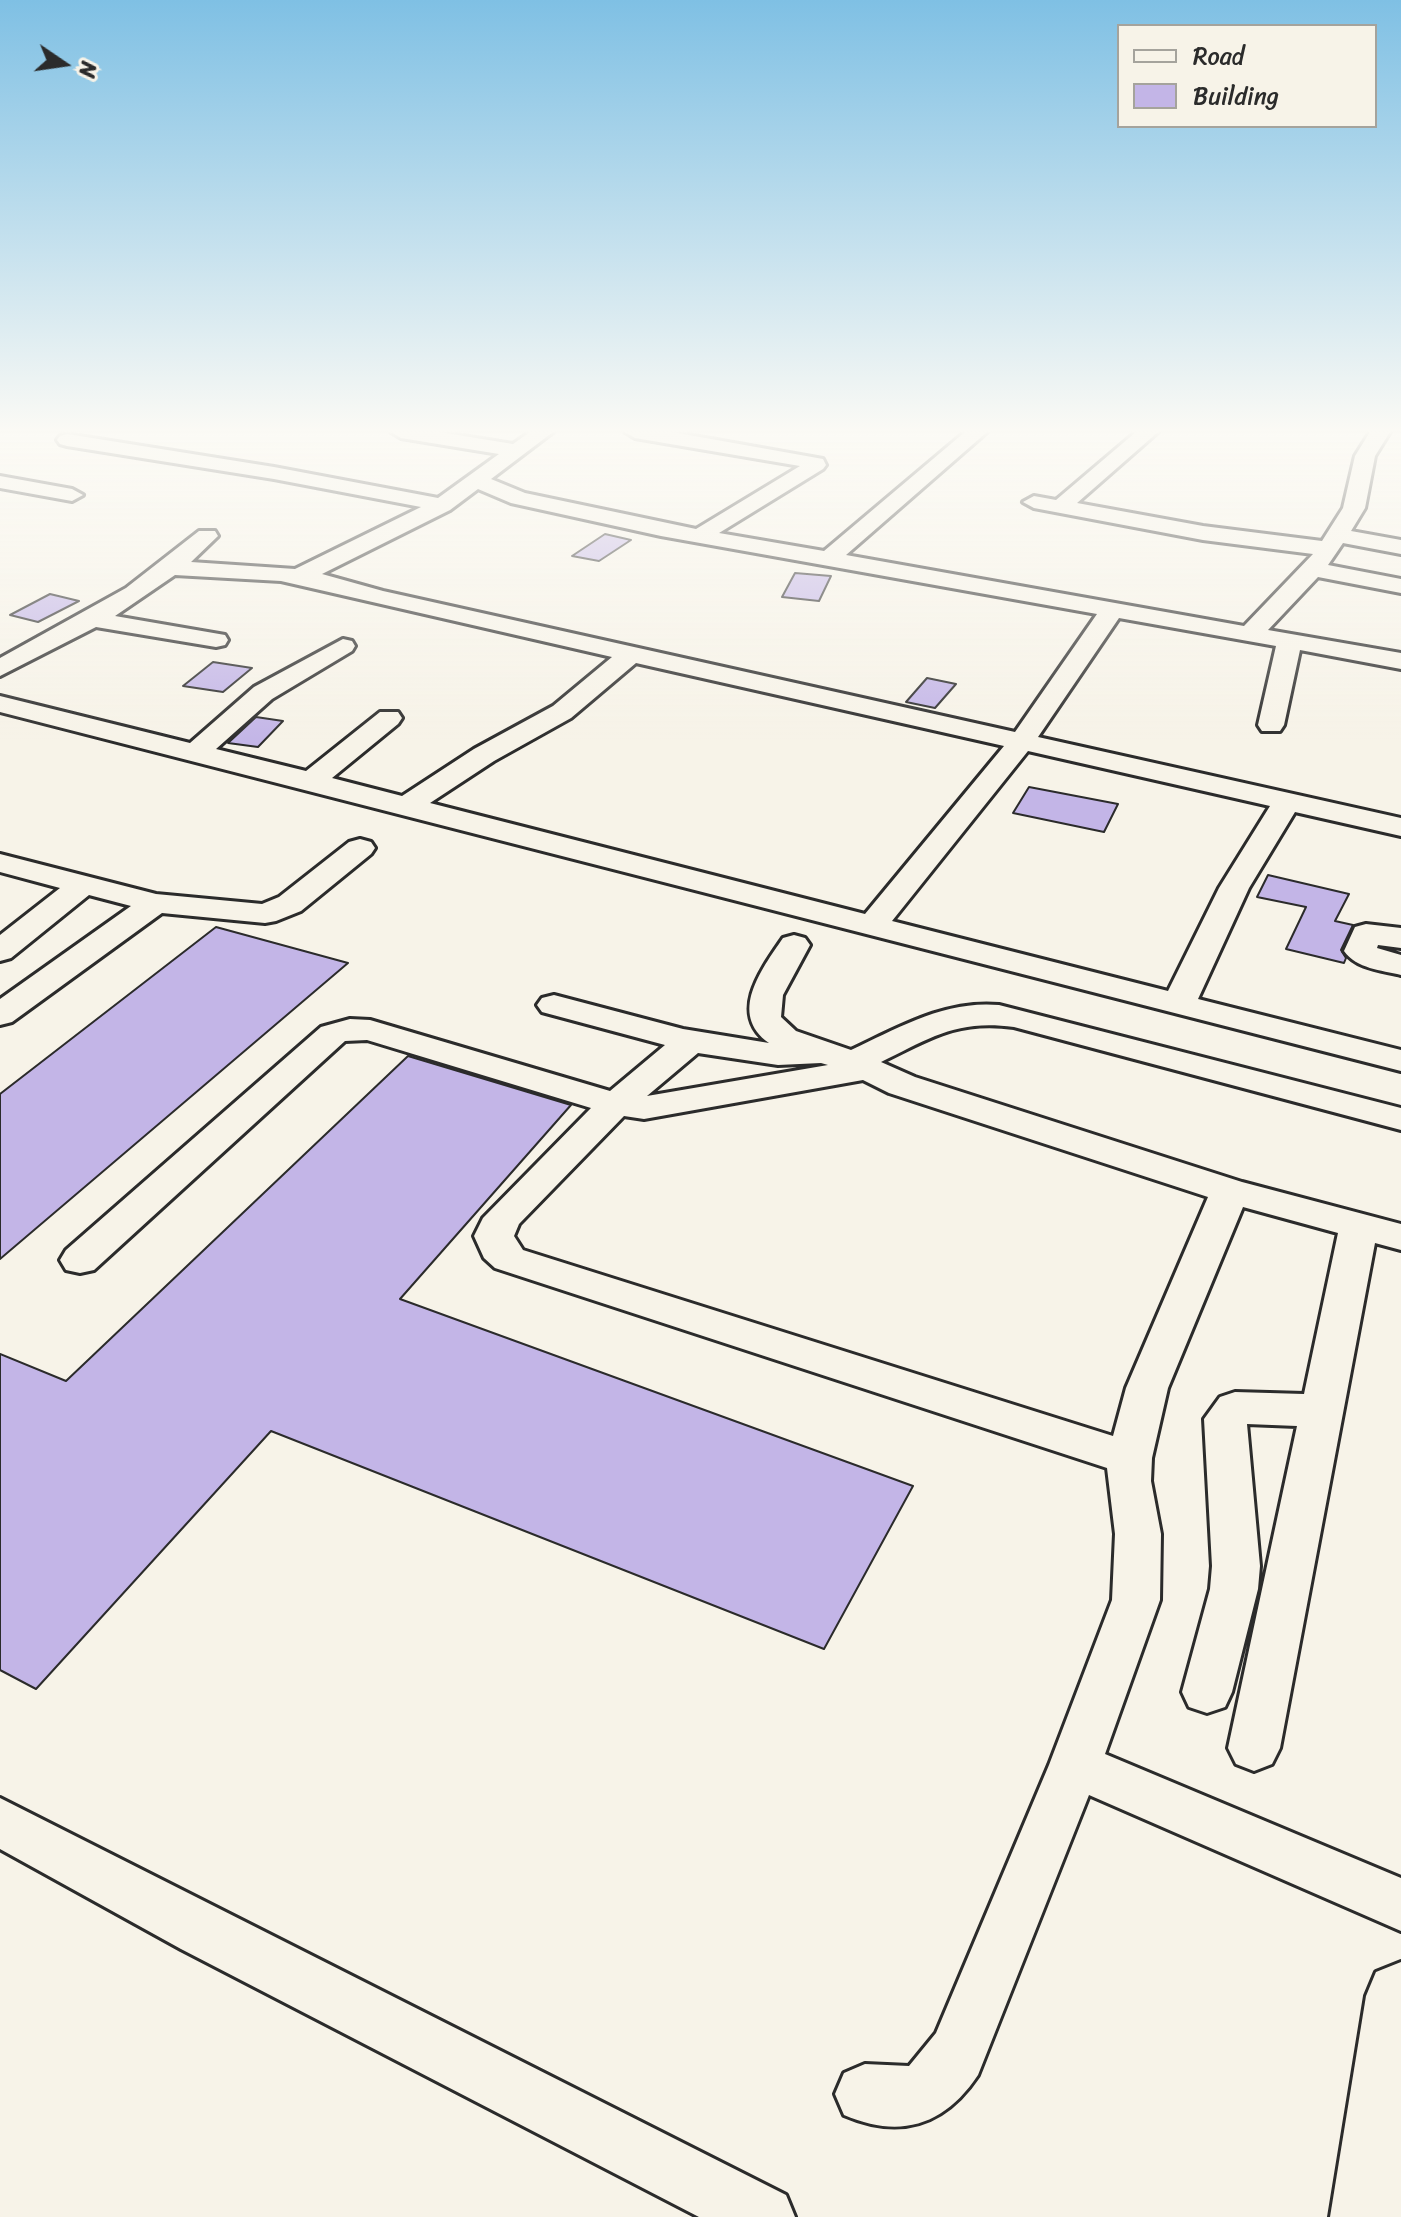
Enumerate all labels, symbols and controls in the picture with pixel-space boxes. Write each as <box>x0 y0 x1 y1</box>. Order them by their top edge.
north arrow <box>24 24 104 104</box>
legend <box>1117 24 1377 128</box>
text: Road <box>1193 35 1244 77</box>
text: N <box>67 58 109 81</box>
text: Building <box>1193 75 1279 117</box>

